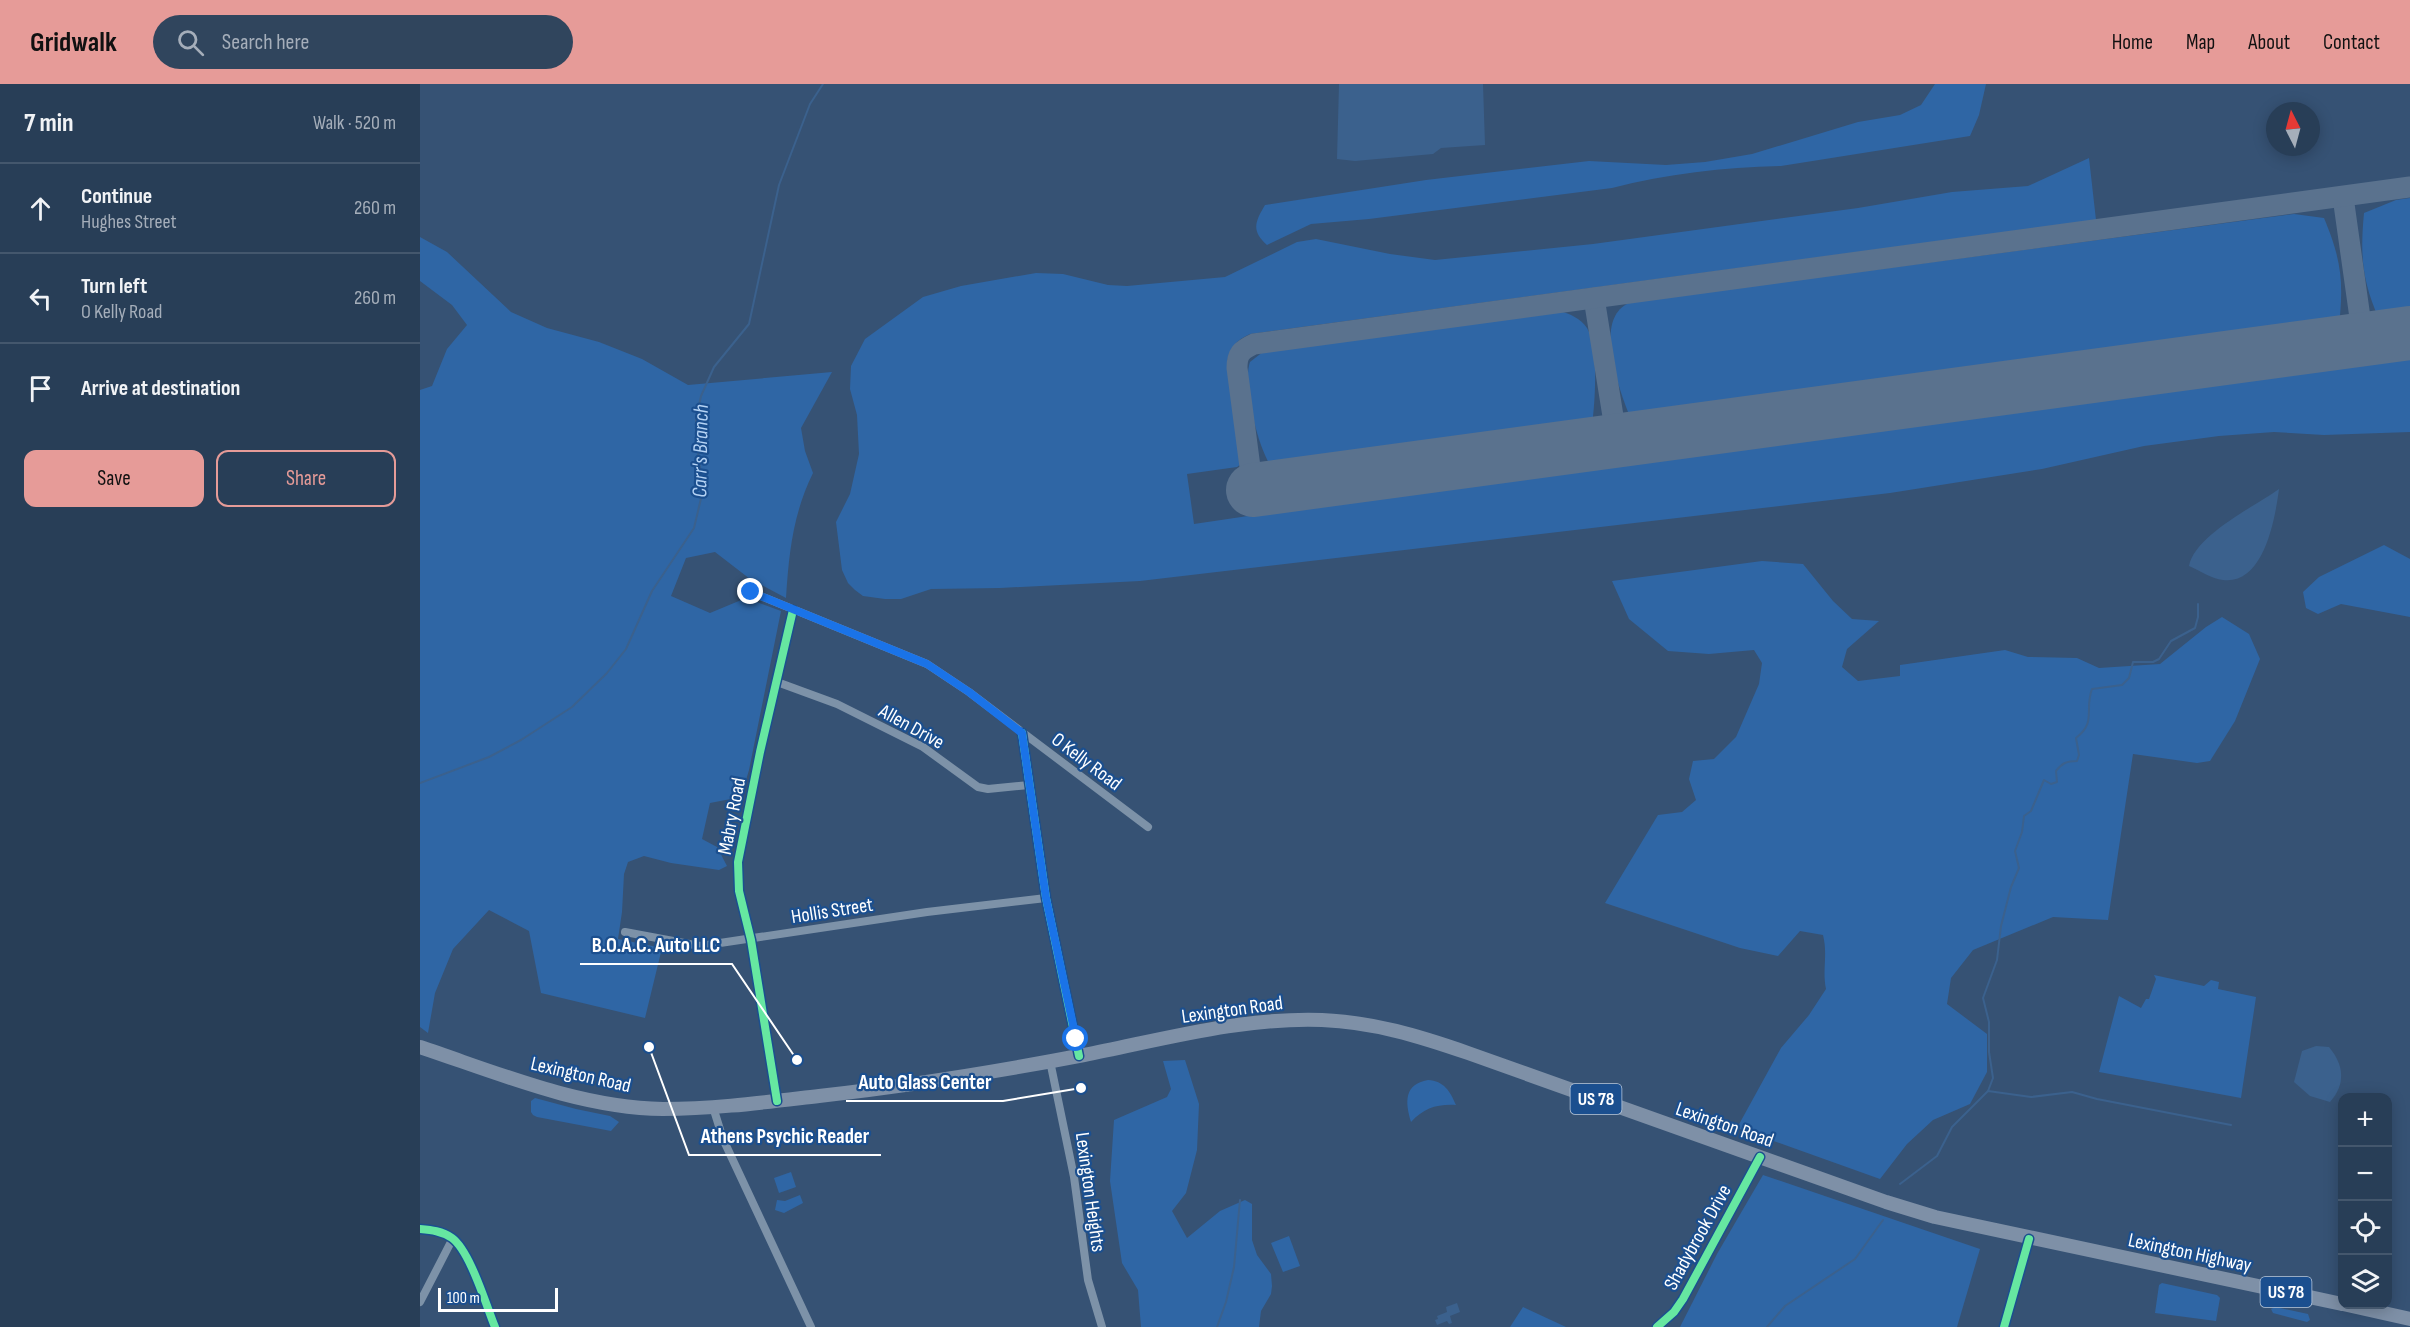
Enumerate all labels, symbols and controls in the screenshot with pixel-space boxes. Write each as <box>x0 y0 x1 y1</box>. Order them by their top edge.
search box <box>153 15 573 69</box>
text: Gridwalk <box>30 26 117 59</box>
icon: search <box>174 26 207 59</box>
text: Search here <box>222 29 309 56</box>
text: Home <box>2112 30 2153 55</box>
text: Map <box>2186 30 2215 55</box>
text: About <box>2248 30 2290 55</box>
text: Contact <box>2323 30 2380 55</box>
north arrow <box>2266 102 2320 156</box>
text: 7 min <box>24 108 73 139</box>
text: Walk · 520 m <box>313 111 396 135</box>
text: Continue <box>81 183 152 210</box>
icon: ahead <box>24 192 57 225</box>
text: 260 m <box>354 196 396 220</box>
text: Hughes Street <box>81 210 177 234</box>
text: Turn left <box>81 273 147 300</box>
icon: left <box>24 282 57 315</box>
text: 260 m <box>354 286 396 310</box>
text: O Kelly Road <box>81 300 162 324</box>
icon: arrive <box>24 372 57 405</box>
text: Arrive at destination <box>81 375 240 402</box>
water label: Carr's Branch <box>687 404 714 498</box>
button: Save <box>24 450 204 507</box>
button: Share <box>216 450 396 507</box>
route end <box>737 578 763 604</box>
street label: Allen Drive <box>874 699 948 755</box>
street label: O Kelly Road <box>1047 728 1126 796</box>
street label: Mabry Road <box>713 776 751 857</box>
street label: Hollis Street <box>789 893 875 929</box>
callout: B.O.A.C. Auto LLC <box>580 925 732 964</box>
text: B.O.A.C. Auto LLC <box>592 933 720 958</box>
street label: Lexington Road <box>1180 991 1284 1029</box>
route start <box>1062 1025 1088 1051</box>
street label: Lexington Road <box>528 1052 633 1098</box>
callout: Auto Glass Center <box>846 1062 1003 1101</box>
text: Auto Glass Center <box>858 1070 992 1095</box>
road number: US 78 <box>1570 1084 1622 1114</box>
map controls <box>2338 1093 2392 1309</box>
button: + <box>2338 1093 2392 1147</box>
street label: Lexington Road <box>1673 1097 1777 1153</box>
callout: Athens Psychic Reader <box>689 1116 881 1155</box>
text: Athens Psychic Reader <box>700 1124 870 1149</box>
street label: Lexington Heights <box>1070 1131 1110 1253</box>
button: − <box>2338 1147 2392 1201</box>
street label: Shadybrook Drive <box>1659 1181 1737 1294</box>
button: locate <box>2338 1201 2392 1255</box>
street label: Lexington Highway <box>2126 1228 2254 1278</box>
button: layers <box>2338 1255 2392 1309</box>
road number: US 78 <box>2260 1277 2312 1307</box>
scale bar <box>438 1285 558 1312</box>
text: 100 m <box>447 1289 480 1308</box>

